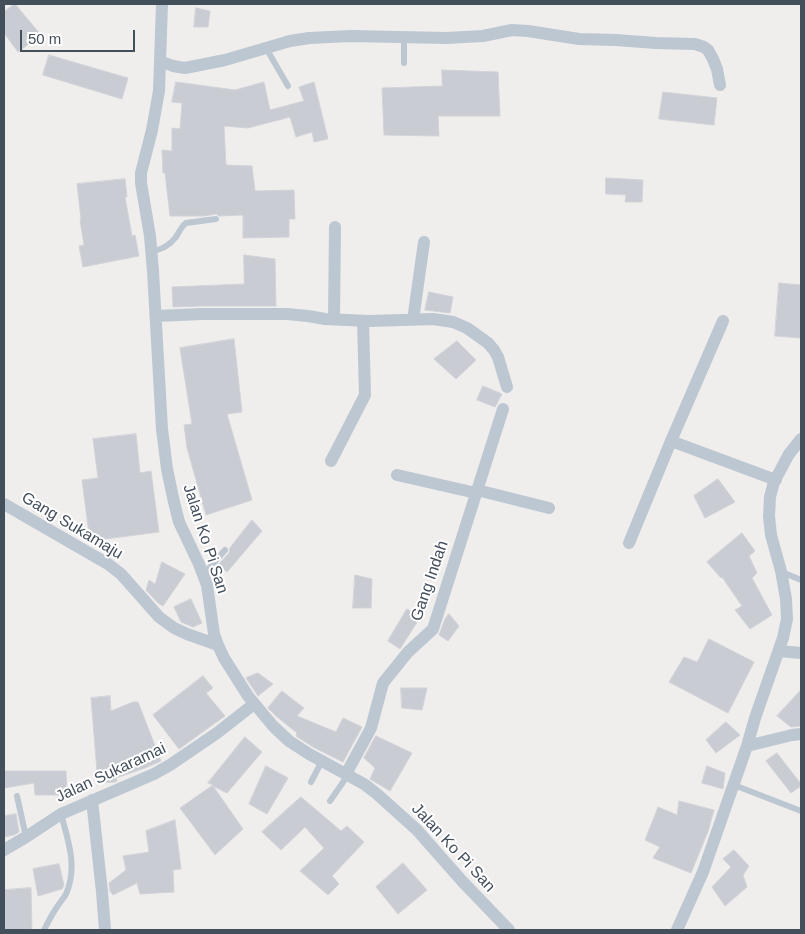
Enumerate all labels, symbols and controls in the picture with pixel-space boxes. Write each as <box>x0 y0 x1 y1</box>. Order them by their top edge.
scale bar <box>22 20 138 52</box>
text: 50 m <box>28 30 61 47</box>
street label: Jalan Ko Pi San <box>178 482 232 596</box>
street label: Gang Sukamaju <box>18 488 126 564</box>
street label: Gang Indah <box>407 538 453 624</box>
street label: Jalan Sukaramai <box>53 739 169 807</box>
street label: Jalan Ko Pi San <box>407 800 499 896</box>

